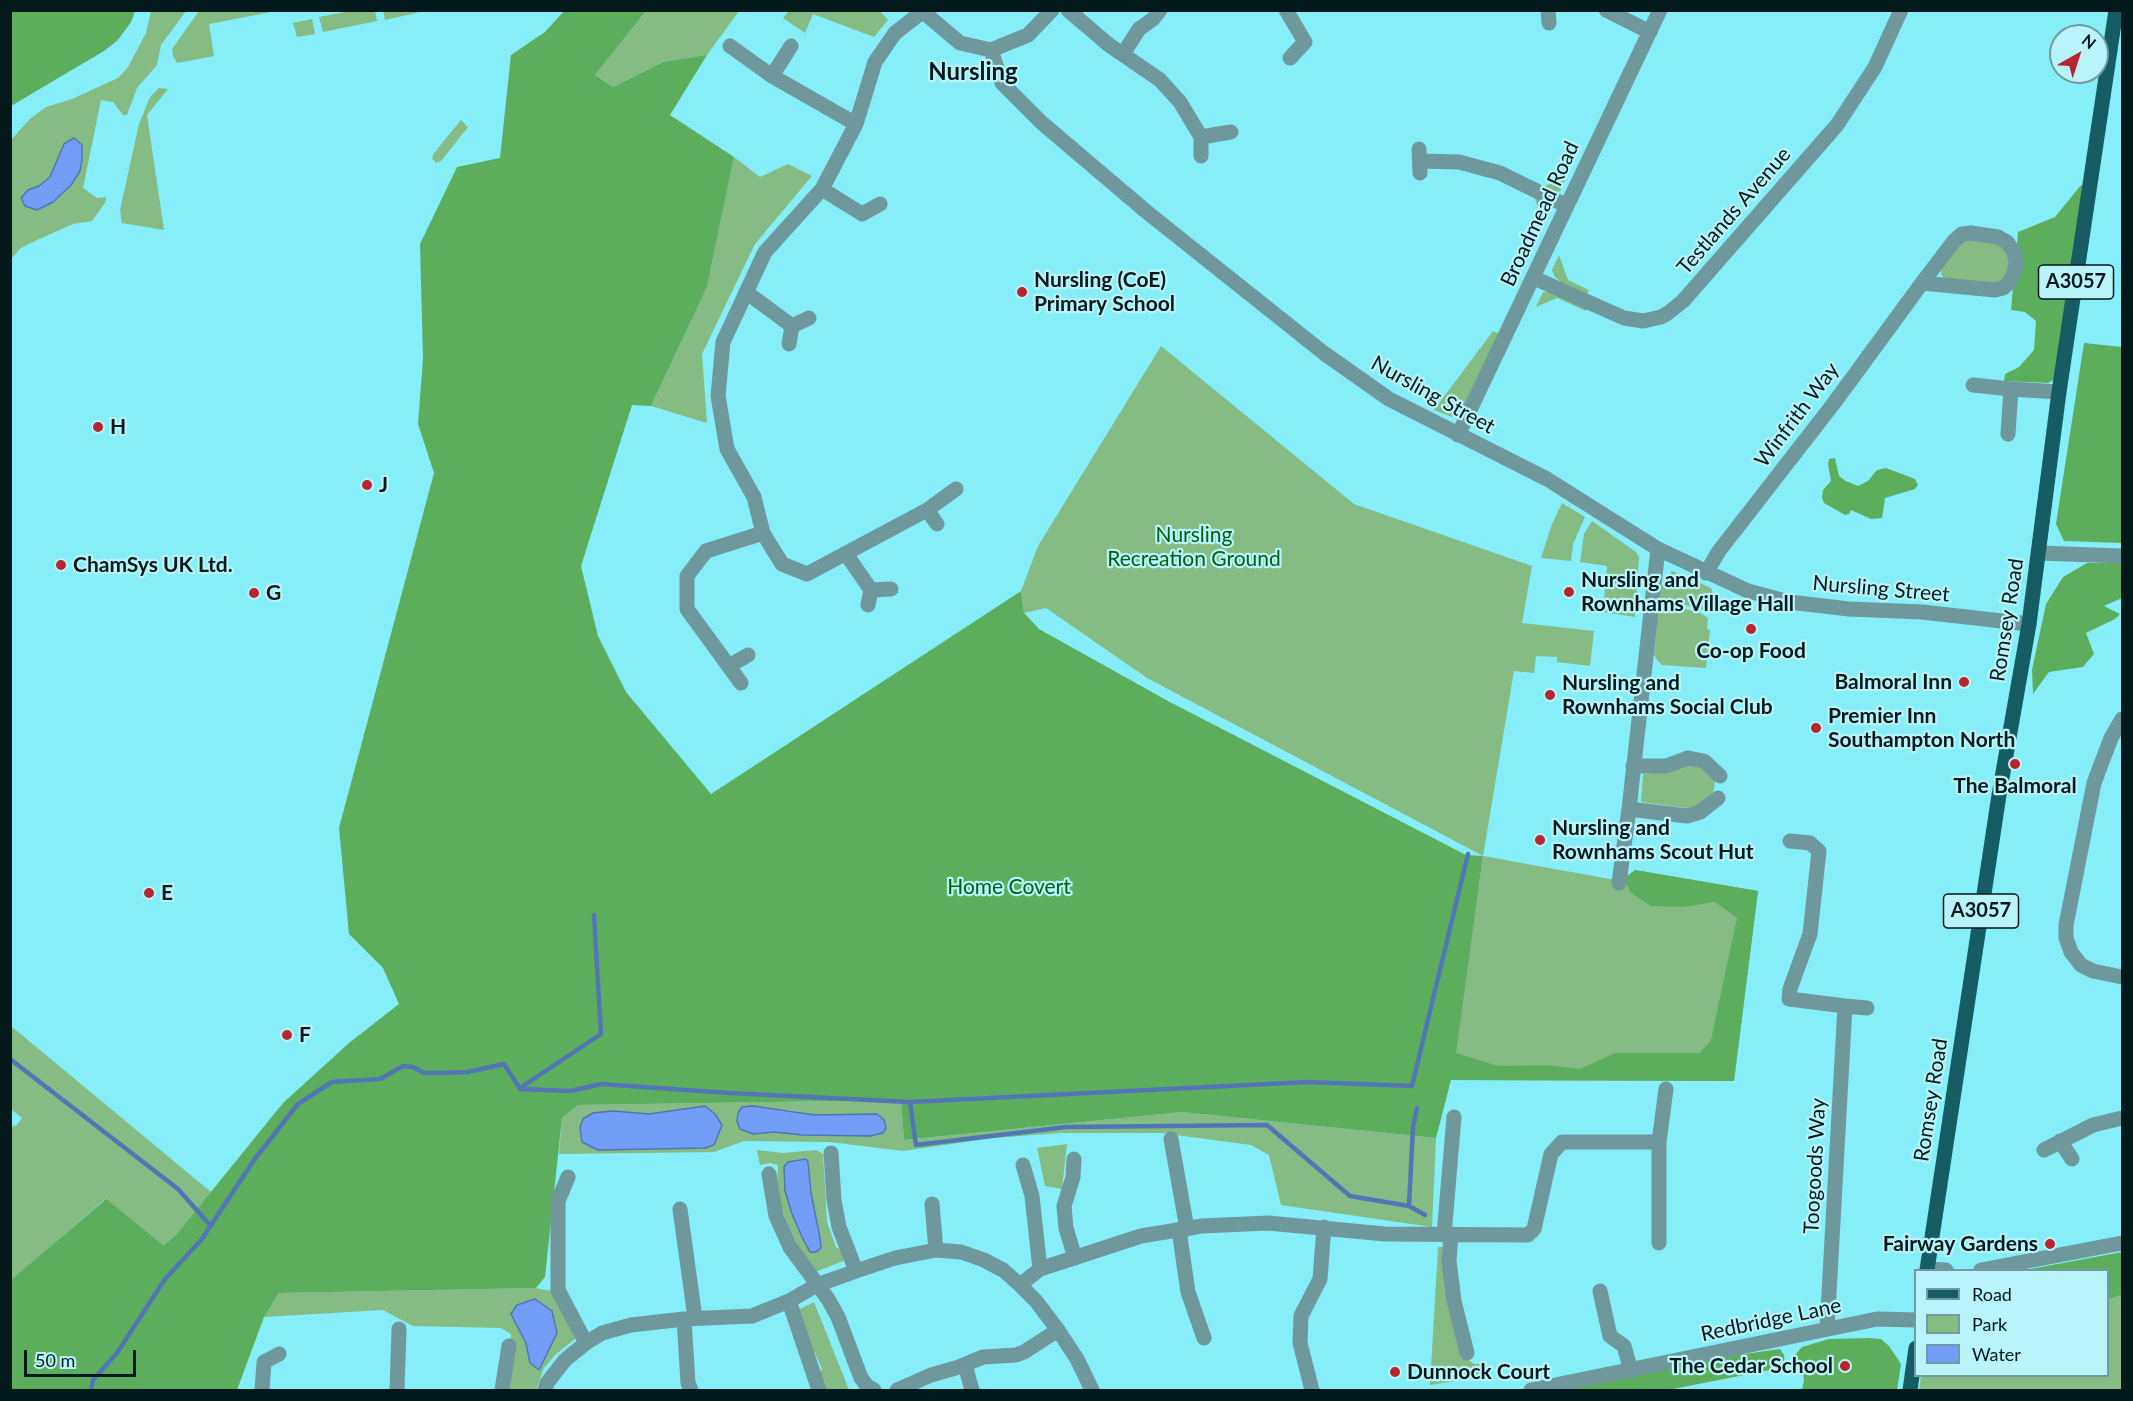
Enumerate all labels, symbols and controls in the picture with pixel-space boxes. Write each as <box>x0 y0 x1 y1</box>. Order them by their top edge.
north arrow <box>2049 24 2109 84</box>
text: N <box>2079 30 2100 52</box>
district label: Nursling <box>928 58 1018 86</box>
street label: Broadmead Road <box>1495 137 1585 291</box>
street label: Testlands Avenue <box>1672 142 1796 280</box>
road number: A3057 <box>2038 265 2114 299</box>
place label: Nursling (CoE) Primary School <box>1034 267 1175 317</box>
marker: Nursling (CoE) Primary School <box>1015 285 1029 299</box>
street label: Nursling Street <box>1367 351 1499 439</box>
street label: Winfrith Way <box>1749 358 1845 472</box>
place label: H <box>110 414 126 440</box>
marker: H <box>91 420 105 434</box>
place label: J <box>379 472 388 498</box>
marker: J <box>360 478 374 492</box>
park label: Nursling Recreation Ground <box>1107 522 1281 572</box>
place label: ChamSys UK Ltd. <box>73 552 233 578</box>
street label: Romsey Road <box>1985 557 2029 683</box>
marker: ChamSys UK Ltd. <box>54 558 68 572</box>
place label: Nursling and Rownhams Village Hall <box>1581 567 1794 617</box>
street label: Nursling Street <box>1811 570 1951 608</box>
place label: G <box>266 580 281 606</box>
marker: Nursling and Rownhams Village Hall <box>1562 585 1576 599</box>
marker: G <box>247 586 261 600</box>
marker: Co-op Food <box>1744 622 1758 636</box>
place label: Co-op Food <box>1696 638 1806 664</box>
place label: Balmoral Inn <box>1834 669 1952 695</box>
place label: Nursling and Rownhams Social Club <box>1562 670 1773 720</box>
marker: Balmoral Inn <box>1957 675 1971 689</box>
marker: Nursling and Rownhams Social Club <box>1543 688 1557 702</box>
place label: Premier Inn Southampton North <box>1828 703 2015 753</box>
marker: Premier Inn Southampton North <box>1809 721 1823 735</box>
marker: The Balmoral <box>2008 757 2022 771</box>
place label: The Balmoral <box>1953 773 2077 799</box>
place label: Nursling and Rownhams Scout Hut <box>1552 815 1754 865</box>
marker: Nursling and Rownhams Scout Hut <box>1533 833 1547 847</box>
park label: Home Covert <box>947 874 1071 900</box>
place label: E <box>161 880 173 906</box>
marker: E <box>142 886 156 900</box>
road number: A3057 <box>1944 894 2018 928</box>
place label: F <box>299 1022 311 1048</box>
marker: F <box>280 1028 294 1042</box>
street label: Romsey Road <box>1909 1037 1953 1163</box>
street label: Toogoods Way <box>1799 1097 1831 1235</box>
place label: Fairway Gardens <box>1883 1231 2038 1257</box>
marker: Fairway Gardens <box>2043 1237 2057 1251</box>
legend <box>1914 1269 2109 1377</box>
text: Road <box>1972 1283 2012 1305</box>
street label: Redbridge Lane <box>1699 1293 1843 1347</box>
text: Park <box>1972 1313 2007 1335</box>
scale bar <box>27 1338 140 1376</box>
text: Water <box>1972 1343 2021 1365</box>
text: 50 m <box>35 1349 75 1371</box>
place label: The Cedar School <box>1669 1353 1833 1379</box>
place label: Dunnock Court <box>1407 1359 1550 1385</box>
marker: The Cedar School <box>1838 1359 1852 1373</box>
marker: Dunnock Court <box>1388 1365 1402 1379</box>

